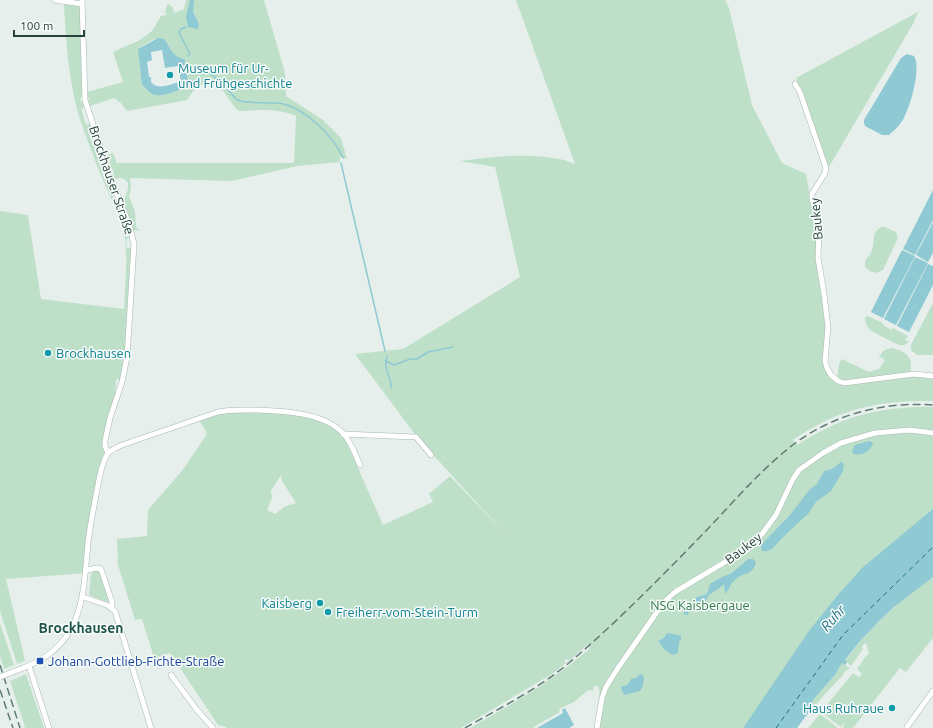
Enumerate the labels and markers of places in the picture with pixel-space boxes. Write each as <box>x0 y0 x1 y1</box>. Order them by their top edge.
place label: Museum für Ur- und Frühgeschichte <box>178 61 292 90</box>
marker: Museum für Ur- und Frühgeschichte <box>165 70 175 80</box>
place label: Brockhausen <box>56 346 131 360</box>
marker: Brockhausen <box>43 348 53 358</box>
place label: Kaisberg <box>261 596 312 610</box>
marker: Kaisberg <box>315 598 325 608</box>
place label: Freiherr-vom-Stein-Turm <box>336 605 478 619</box>
marker: Freiherr-vom-Stein-Turm <box>323 607 333 617</box>
place label: Johann-Gottlieb-Fichte-Straße <box>48 654 224 668</box>
marker: Johann-Gottlieb-Fichte-Straße <box>35 656 45 666</box>
place label: Haus Ruhraue <box>803 701 884 715</box>
marker: Haus Ruhraue <box>887 703 897 713</box>

